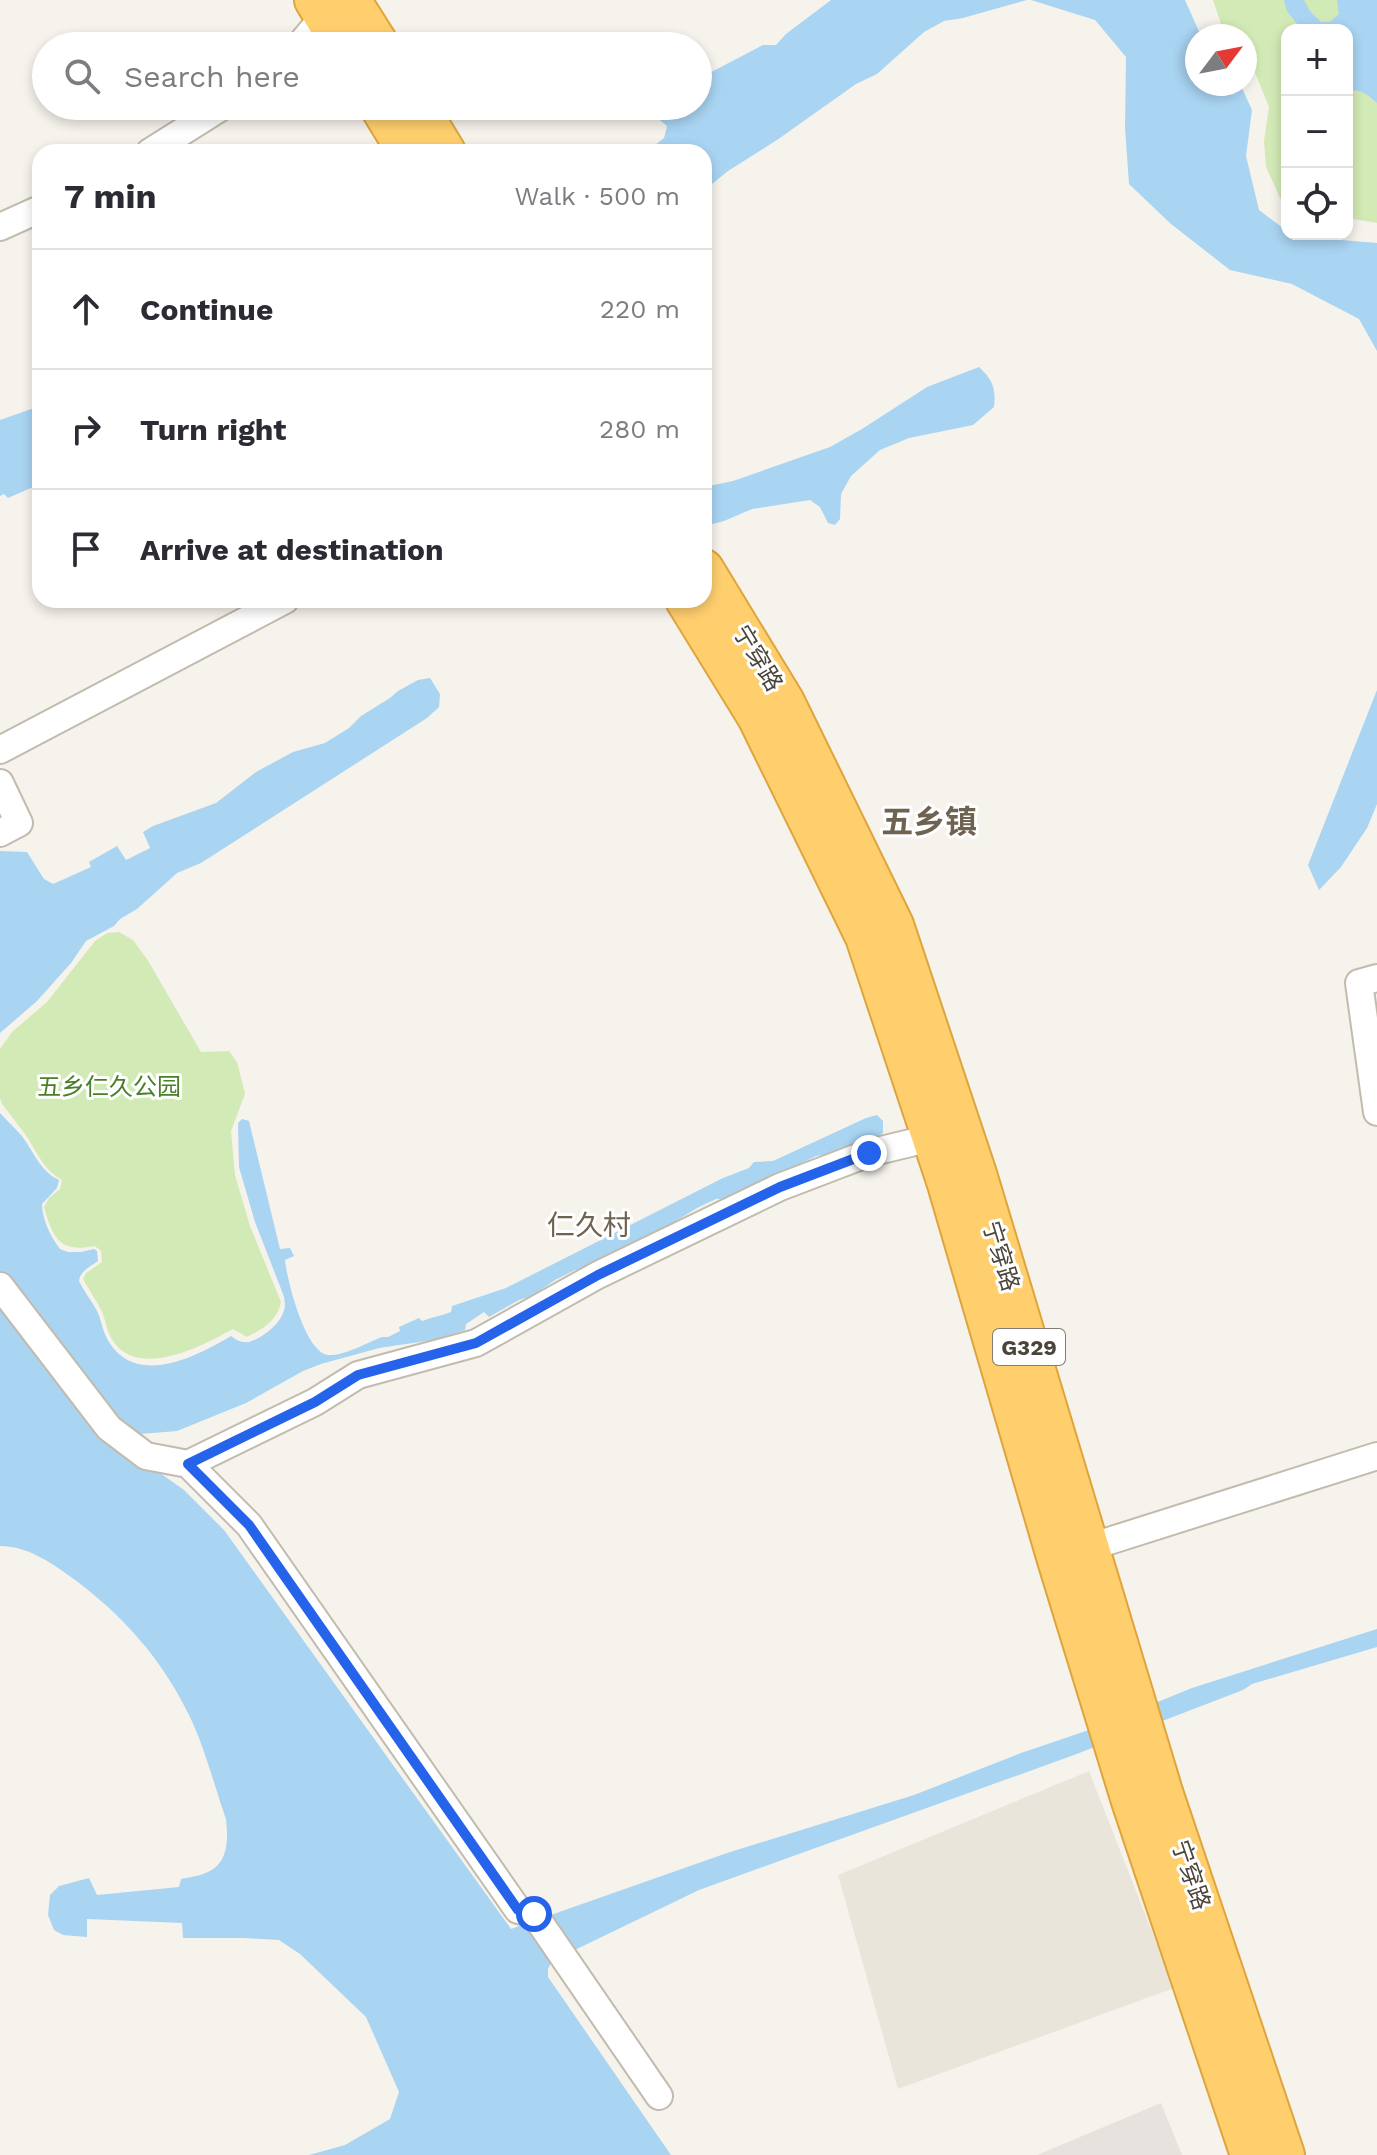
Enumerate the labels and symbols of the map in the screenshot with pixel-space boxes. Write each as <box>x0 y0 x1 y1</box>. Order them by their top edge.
north arrow <box>1185 24 1257 96</box>
street label: 宁穿路 <box>727 620 789 696</box>
district label: 五乡镇 <box>881 803 977 841</box>
park label: 五乡仁久公园 <box>37 1073 181 1101</box>
route end <box>851 1135 887 1171</box>
district label: 仁久村 <box>547 1209 631 1242</box>
street label: 宁穿路 <box>977 1217 1025 1295</box>
road number: G329 <box>993 1329 1065 1365</box>
street label: 宁穿路 <box>1166 1836 1216 1914</box>
route start <box>516 1896 552 1932</box>

